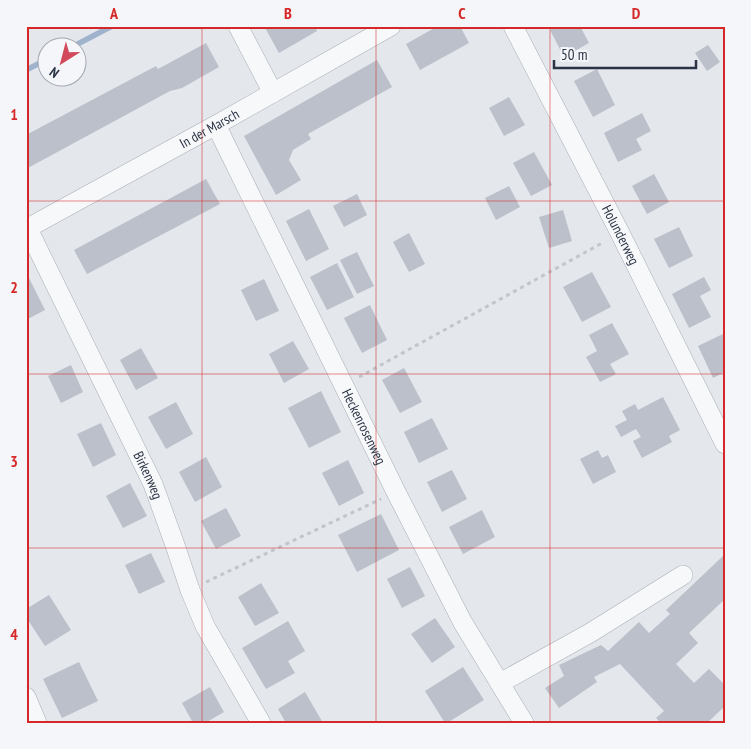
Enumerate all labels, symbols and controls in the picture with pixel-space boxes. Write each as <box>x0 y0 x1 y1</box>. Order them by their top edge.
text: A <box>109 3 119 23</box>
text: B <box>284 3 292 23</box>
text: C <box>458 3 466 23</box>
text: D <box>632 3 641 23</box>
north arrow <box>38 38 88 88</box>
scale bar <box>554 38 696 70</box>
text: 50 m <box>561 45 587 64</box>
text: N <box>46 63 63 82</box>
text: 1 <box>10 104 18 124</box>
street label: In der Marsch <box>176 105 242 152</box>
street label: Holunderweg <box>598 202 643 268</box>
text: 2 <box>10 277 18 297</box>
street label: Heckenrosenweg <box>338 386 390 467</box>
street label: Birkenweg <box>129 448 167 501</box>
text: 3 <box>10 451 18 471</box>
text: 4 <box>10 624 18 644</box>

